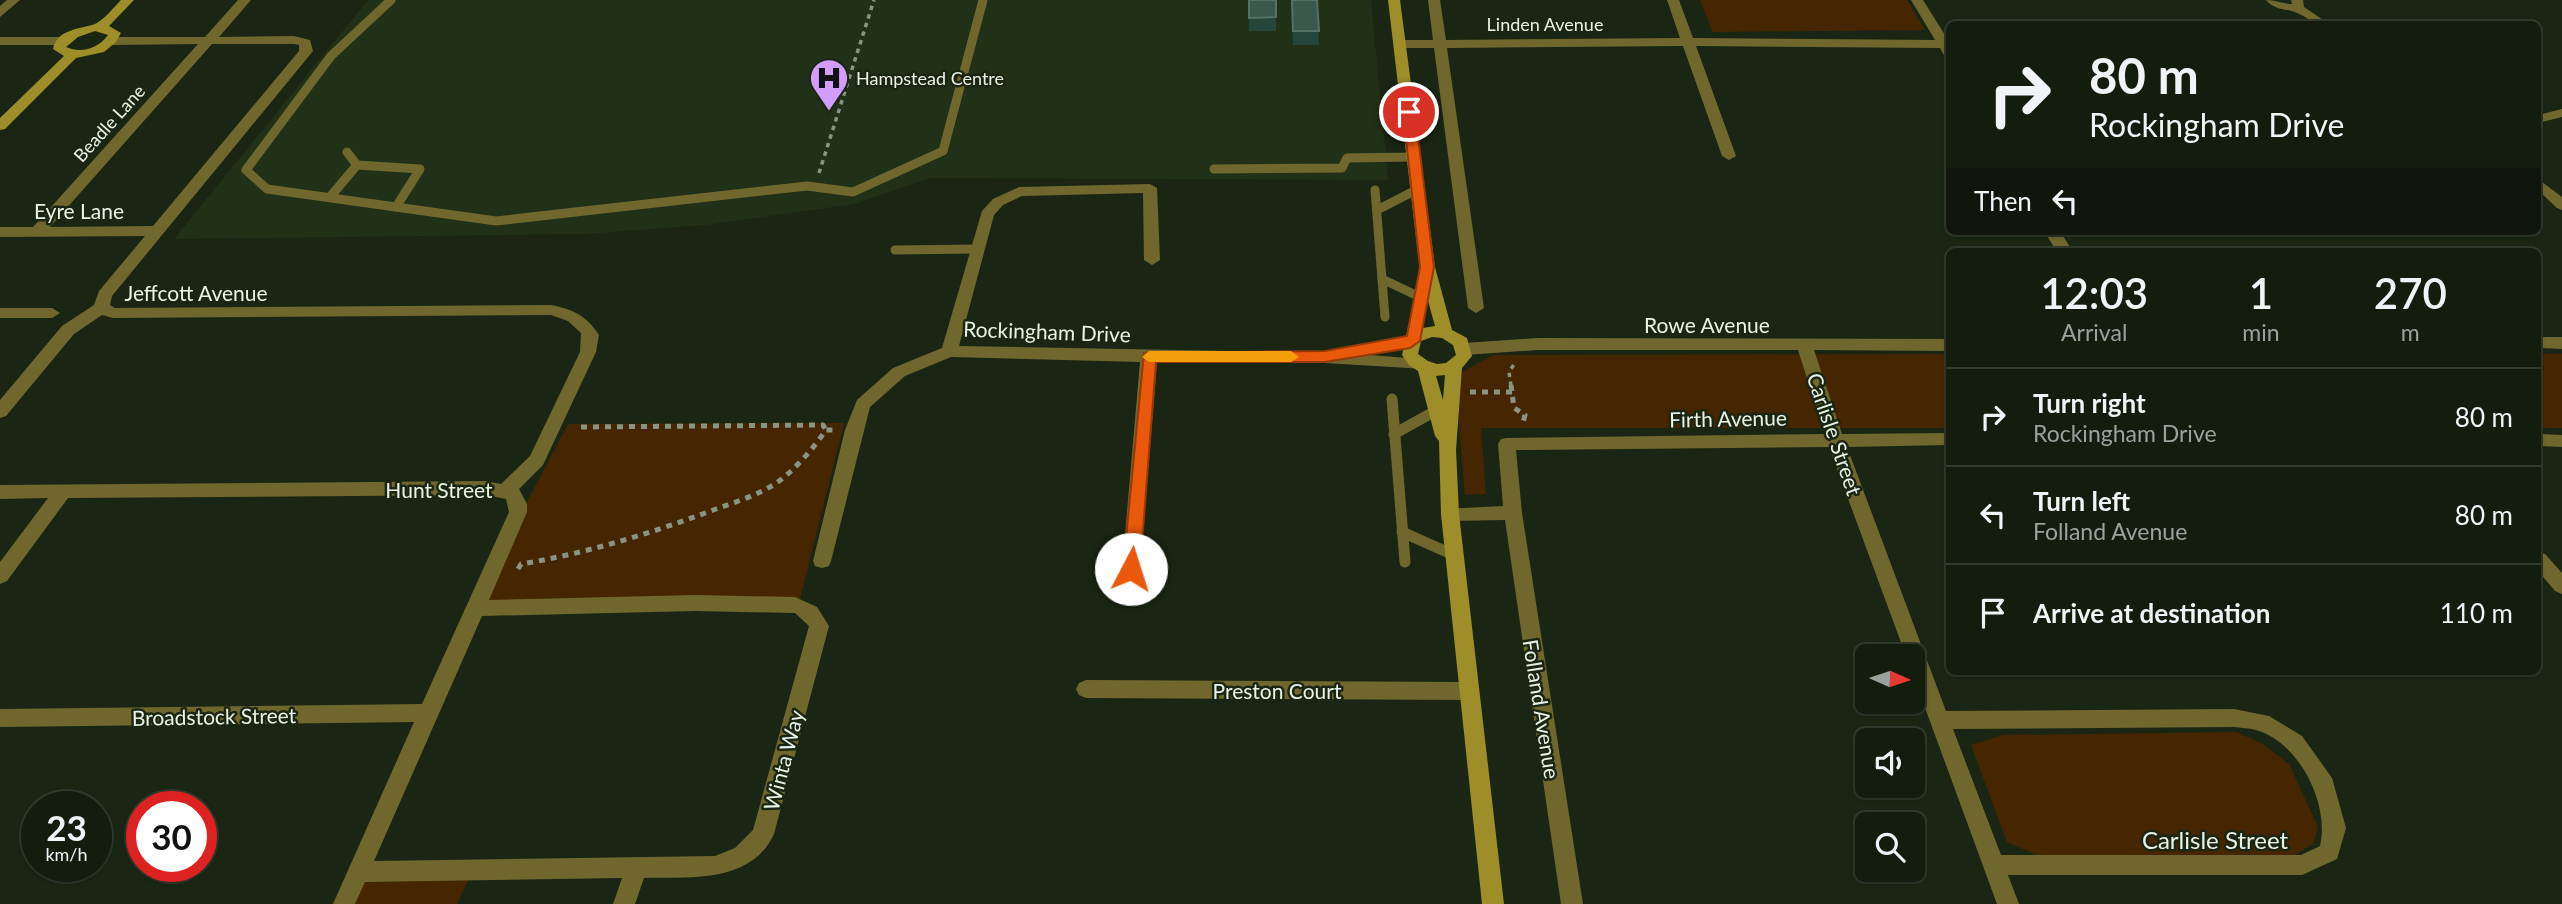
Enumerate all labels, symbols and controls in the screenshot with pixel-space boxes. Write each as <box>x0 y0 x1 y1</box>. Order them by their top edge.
street label: Linden Avenue <box>1487 13 1603 35</box>
text: 80 m <box>2089 46 2199 104</box>
icon: right <box>1974 49 2065 140</box>
hospital icon: Hampstead Centre <box>808 57 850 112</box>
place label: Hampstead Centre <box>856 67 1004 89</box>
street label: Beadle Lane <box>69 80 149 166</box>
pin <box>1379 82 1439 142</box>
icon: arrive <box>1390 93 1428 131</box>
text: Rockingham Drive <box>2089 105 2344 144</box>
icon: left <box>2046 182 2084 220</box>
text: Then <box>1974 185 2032 217</box>
street label: Eyre Lane <box>34 198 124 223</box>
text: 12:03 <box>2040 268 2148 318</box>
text: 1 <box>2249 268 2273 318</box>
text: 270 <box>2374 268 2447 318</box>
street label: Jeffcott Avenue <box>124 280 268 305</box>
street label: Rowe Avenue <box>1644 312 1770 337</box>
street label: Rockingham Drive <box>963 316 1131 346</box>
text: Arrival <box>2061 318 2127 346</box>
text: min <box>2242 318 2280 346</box>
text: m <box>2401 318 2420 346</box>
street label: Carlisle Street <box>1802 369 1868 499</box>
text: Turn right <box>2033 387 2146 419</box>
icon: right <box>1974 398 2012 436</box>
text: 80 m <box>2455 401 2513 433</box>
street label: Firth Avenue <box>1669 404 1787 432</box>
text: Rockingham Drive <box>2033 419 2217 447</box>
street label: Hunt Street <box>385 477 493 502</box>
text: Turn left <box>2033 485 2130 517</box>
icon: left <box>1974 496 2012 534</box>
text: 80 m <box>2455 499 2513 531</box>
text: Folland Avenue <box>2033 517 2187 545</box>
position arrow <box>1094 532 1168 606</box>
icon: arrive <box>1974 594 2012 632</box>
text: Arrive at destination <box>2033 597 2270 629</box>
text: 110 m <box>2440 597 2513 629</box>
street label: Folland Avenue <box>1519 637 1565 781</box>
north arrow <box>1855 644 1925 714</box>
map controls <box>1855 644 1925 882</box>
street label: Preston Court <box>1213 678 1342 703</box>
street label: Broadstock Street <box>132 702 297 730</box>
street label: Winta Way <box>758 707 808 813</box>
button: sound <box>1855 728 1925 798</box>
speed limit sign: 30 <box>126 791 217 882</box>
text: 23 <box>46 806 87 848</box>
button: search <box>1855 812 1925 882</box>
street label: Carlisle Street <box>2142 825 2288 854</box>
text: km/h <box>45 843 88 865</box>

